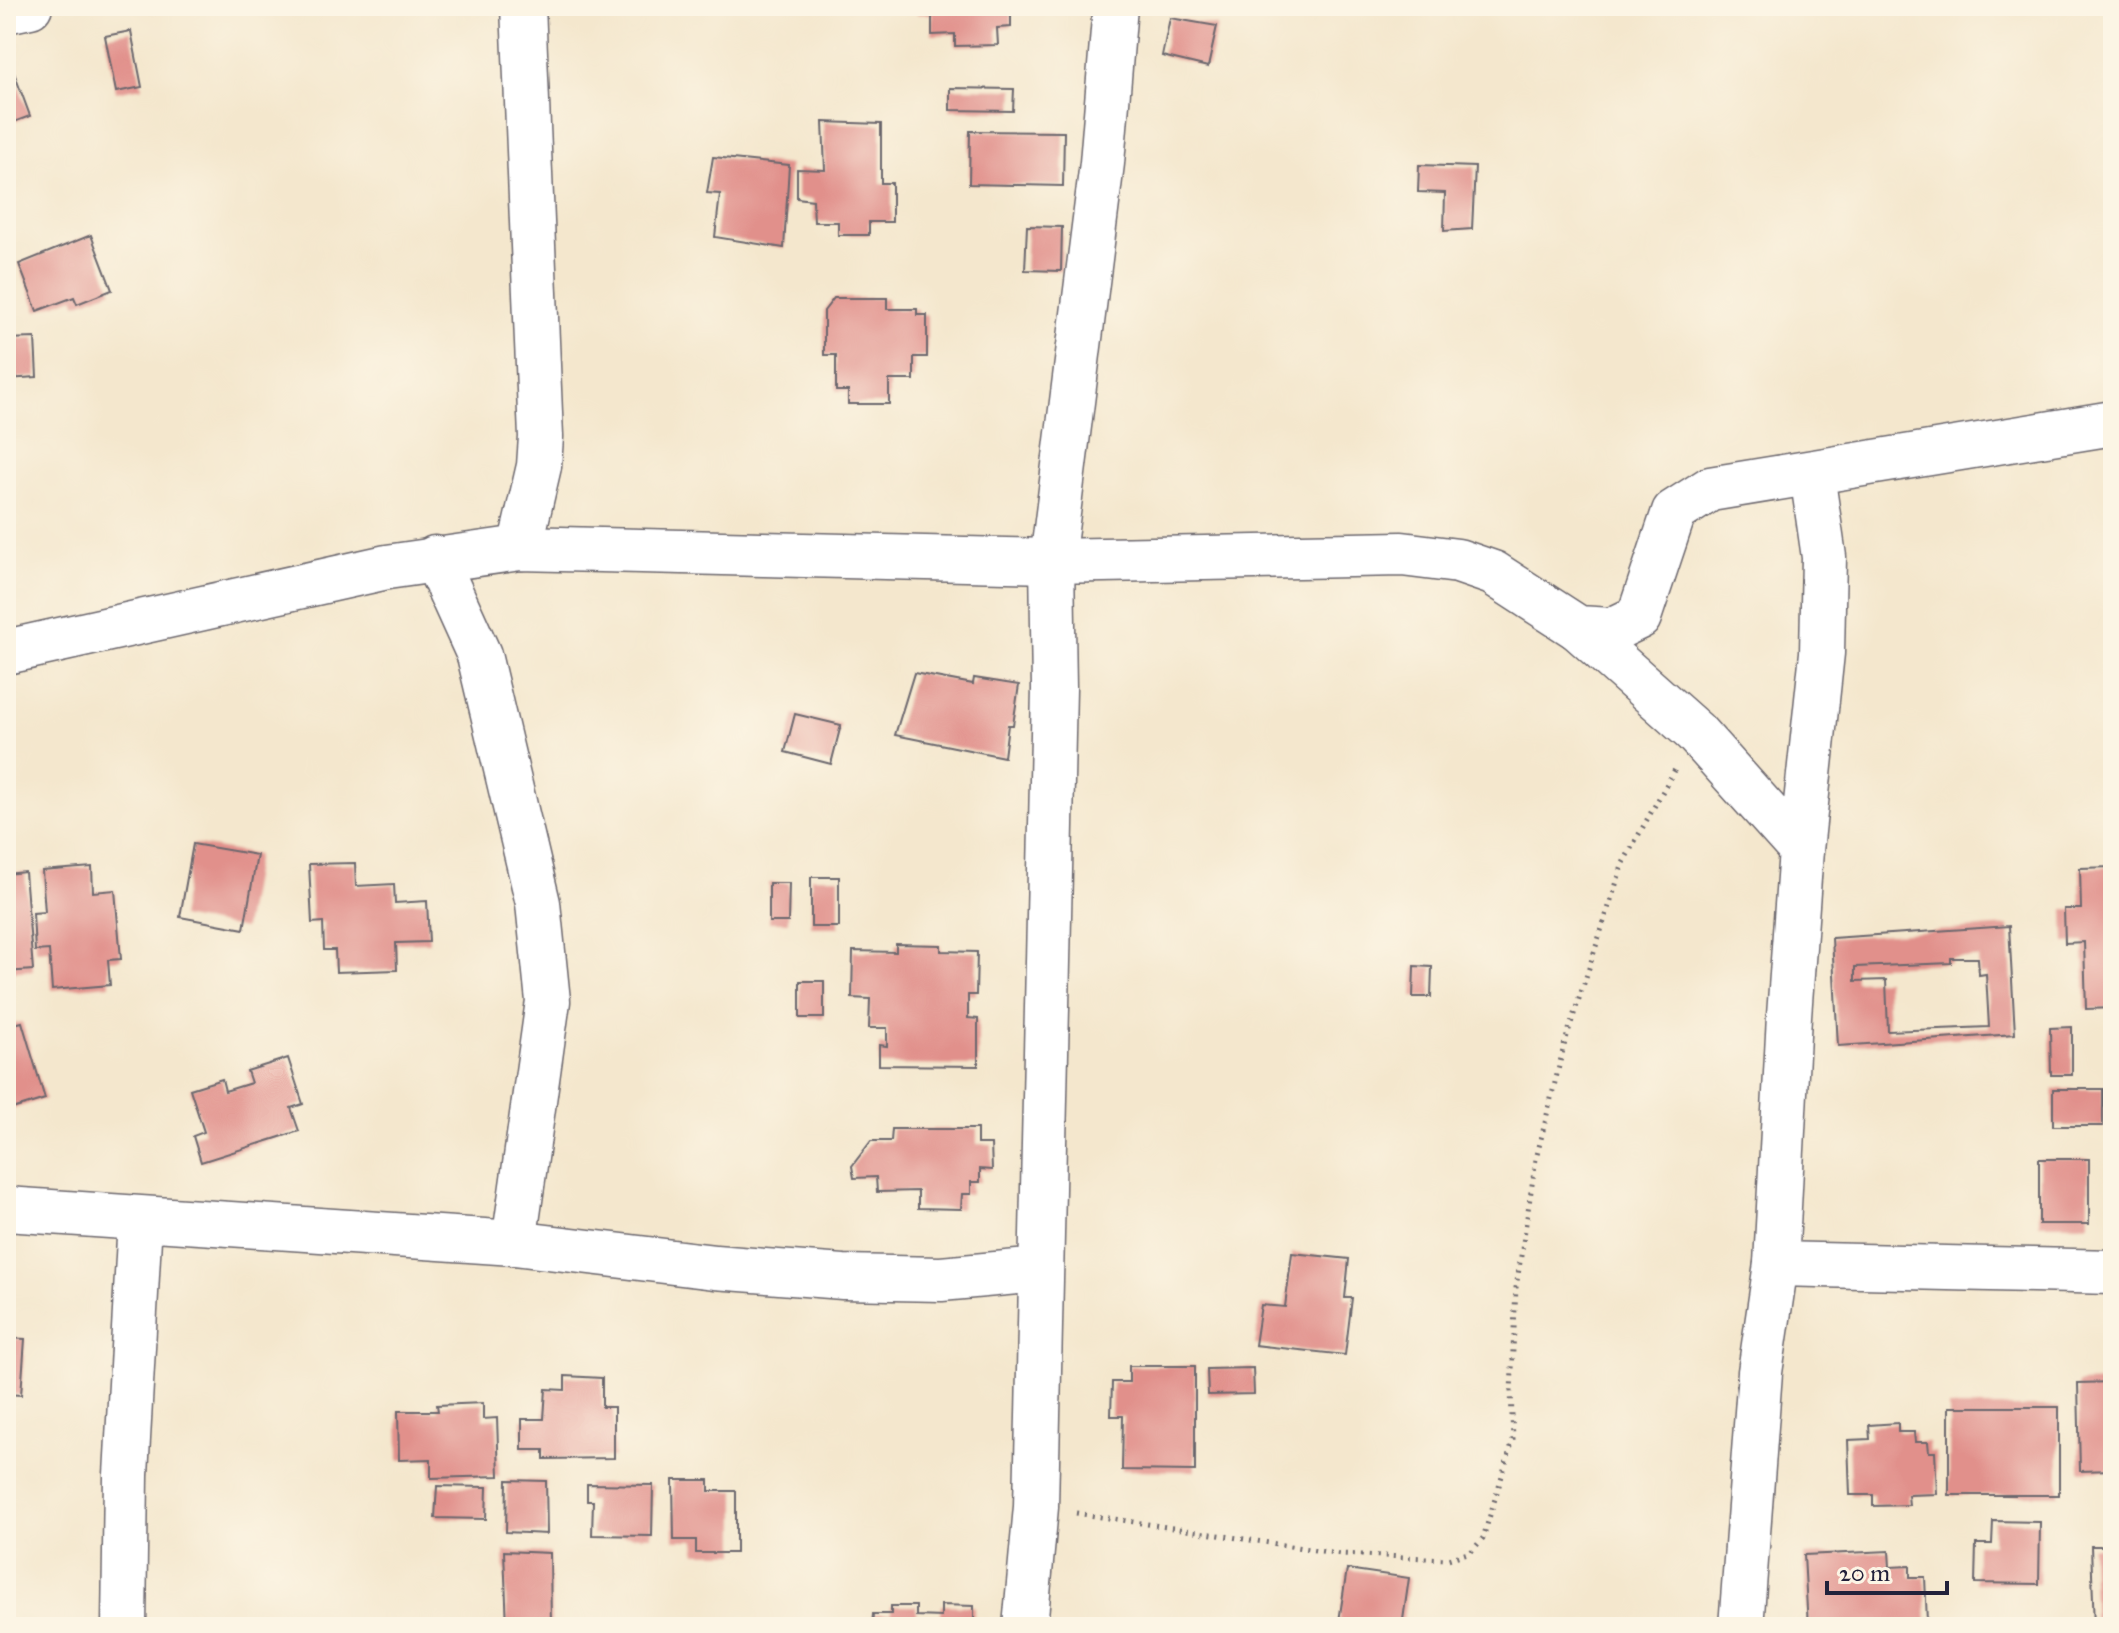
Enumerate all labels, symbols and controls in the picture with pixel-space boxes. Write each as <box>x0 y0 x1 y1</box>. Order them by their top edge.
scale bar <box>1827 1545 1947 1595</box>
text: 20 m <box>1839 1558 1890 1588</box>

